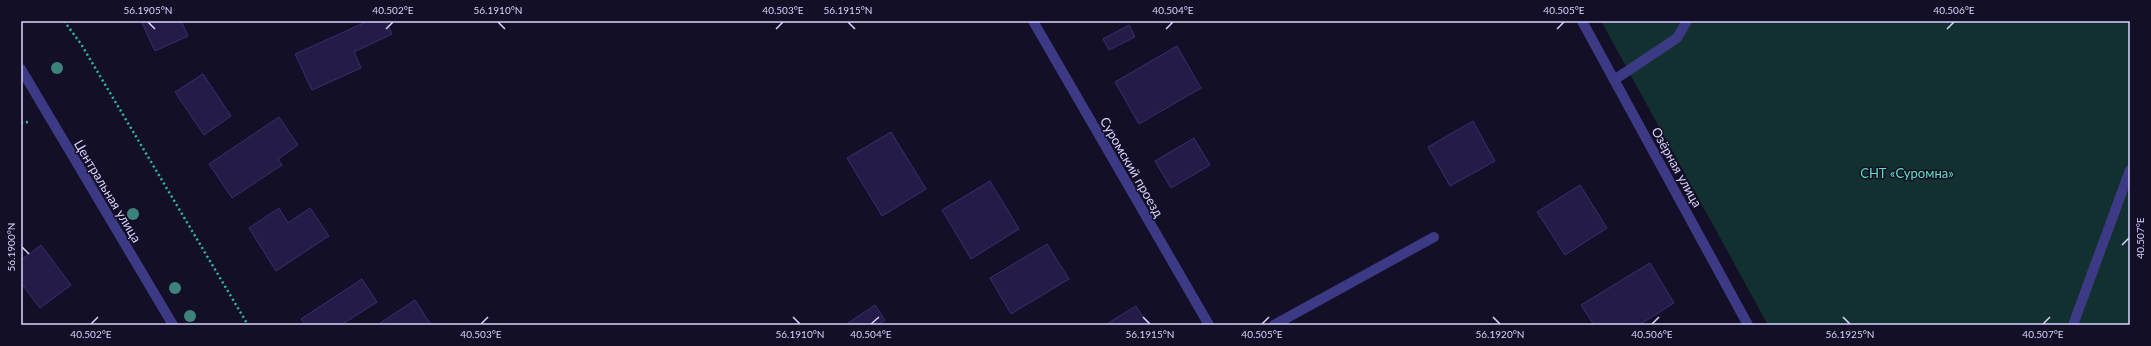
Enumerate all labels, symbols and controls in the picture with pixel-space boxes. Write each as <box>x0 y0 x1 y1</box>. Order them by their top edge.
text: 56.1905°N <box>124 4 172 16</box>
text: 40.502°E <box>372 4 414 16</box>
text: 56.1910°N <box>474 4 522 16</box>
text: 40.503°E <box>762 4 804 16</box>
text: 56.1915°N <box>824 4 872 16</box>
text: 40.504°E <box>1152 4 1194 16</box>
text: 40.505°E <box>1543 4 1585 16</box>
text: 40.506°E <box>1933 4 1975 16</box>
street label: Суромский проезд <box>1097 114 1167 220</box>
street label: Озёрная улица <box>1648 124 1706 210</box>
street label: Центральная улица <box>71 137 145 245</box>
park label: СНТ «Суромна» <box>1860 165 1954 181</box>
text: 40.507°E <box>2134 217 2146 259</box>
text: 56.1900°N <box>5 223 17 271</box>
text: 40.502°E <box>70 328 112 340</box>
text: 40.503°E <box>460 328 502 340</box>
text: 56.1910°N <box>776 328 824 340</box>
text: 40.504°E <box>850 328 892 340</box>
text: 56.1915°N <box>1126 328 1174 340</box>
text: 40.505°E <box>1241 328 1283 340</box>
text: 56.1920°N <box>1476 328 1524 340</box>
text: 40.506°E <box>1631 328 1673 340</box>
text: 56.1925°N <box>1826 328 1874 340</box>
text: 40.507°E <box>2022 328 2064 340</box>

